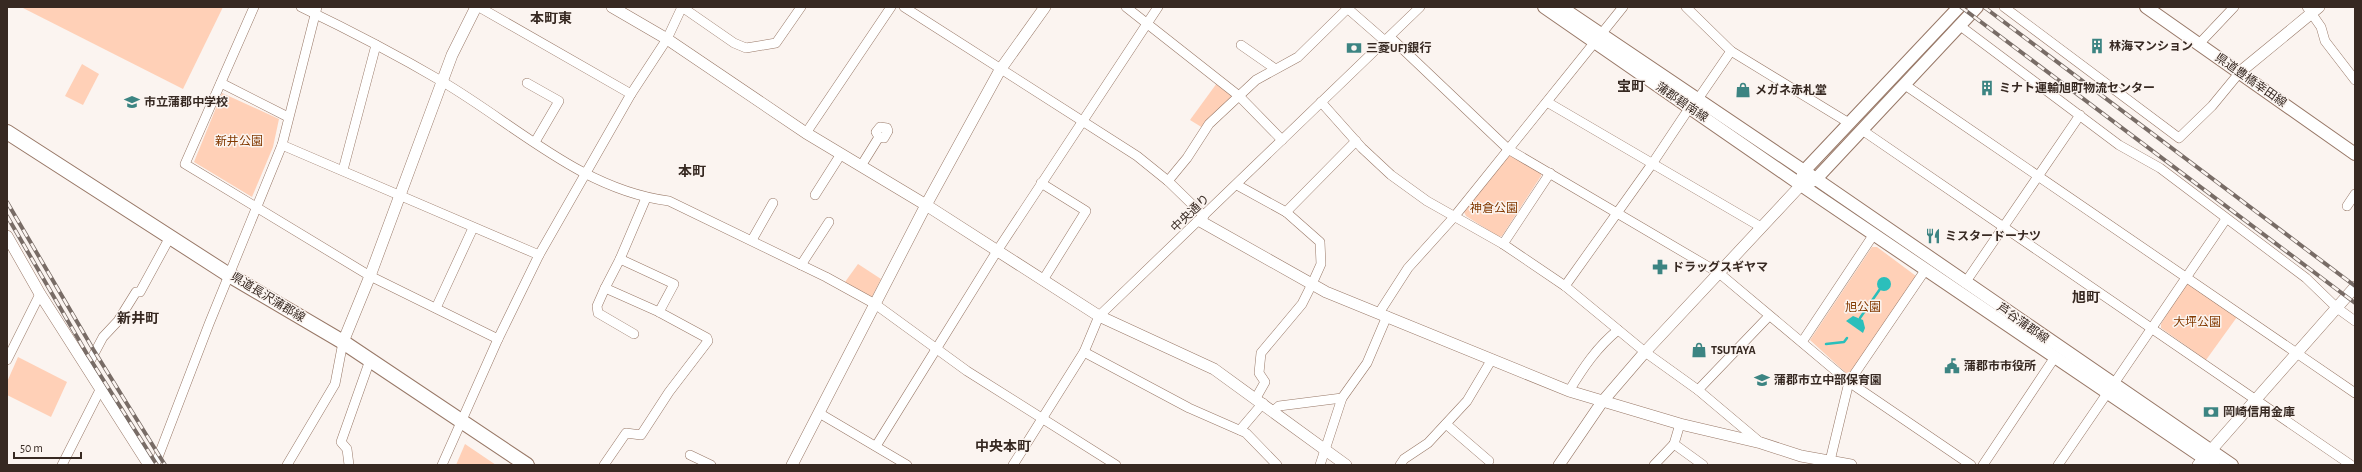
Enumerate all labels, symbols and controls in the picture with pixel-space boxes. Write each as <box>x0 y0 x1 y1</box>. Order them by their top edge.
district label: 本町東 <box>530 11 572 26</box>
building icon: 林海マンション <box>2088 37 2106 55</box>
bank icon: 三菱UFJ銀行 <box>1345 39 1363 57</box>
place label: 林海マンション <box>2109 39 2193 52</box>
place label: 三菱UFJ銀行 <box>1366 41 1432 54</box>
street label: 県道豊橋幸田線 <box>2213 50 2289 109</box>
district label: 宝町 <box>1617 79 1645 94</box>
street label: 蒲郡碧南線 <box>1654 79 1711 124</box>
building icon: ミナト運輸旭町物流センター <box>1978 79 1996 97</box>
shop icon: メガネ赤札堂 <box>1734 81 1752 99</box>
place label: ミナト運輸旭町物流センター <box>1999 81 2155 94</box>
place label: メガネ赤札堂 <box>1755 83 1827 96</box>
school or university icon: 市立蒲郡中学校 <box>123 93 141 111</box>
place label: 市立蒲郡中学校 <box>144 95 228 108</box>
park label: 新井公園 <box>215 134 263 147</box>
district label: 本町 <box>678 164 706 179</box>
street label: 中央通り <box>1168 191 1211 234</box>
park label: 神倉公園 <box>1470 202 1518 214</box>
restaurant icon: ミスタードーナツ <box>1924 227 1942 245</box>
place label: ミスタードーナツ <box>1945 229 2041 242</box>
pharmacy icon: ドラッグスギヤマ <box>1651 258 1669 276</box>
place label: ドラッグスギヤマ <box>1672 260 1768 273</box>
street label: 県道長沢蒲郡線 <box>229 269 308 324</box>
district label: 旭町 <box>2072 290 2100 305</box>
street label: 芦谷蒲郡線 <box>1995 300 2052 345</box>
park label: 旭公園 <box>1845 301 1881 313</box>
district label: 新井町 <box>117 310 159 326</box>
park label: 大坪公園 <box>2173 316 2221 328</box>
shop icon: TSUTAYA <box>1690 341 1708 359</box>
place label: TSUTAYA <box>1711 344 1756 356</box>
public building icon: 蒲郡市市役所 <box>1943 357 1961 375</box>
place label: 蒲郡市市役所 <box>1964 359 2036 372</box>
school or university icon: 蒲郡市立中部保育園 <box>1753 371 1771 389</box>
place label: 蒲郡市立中部保育園 <box>1774 373 1882 386</box>
bank icon: 岡崎信用金庫 <box>2202 403 2220 421</box>
place label: 岡崎信用金庫 <box>2223 405 2295 418</box>
scale bar <box>14 434 81 460</box>
district label: 中央本町 <box>975 439 1031 454</box>
text: 50 m <box>20 442 43 454</box>

